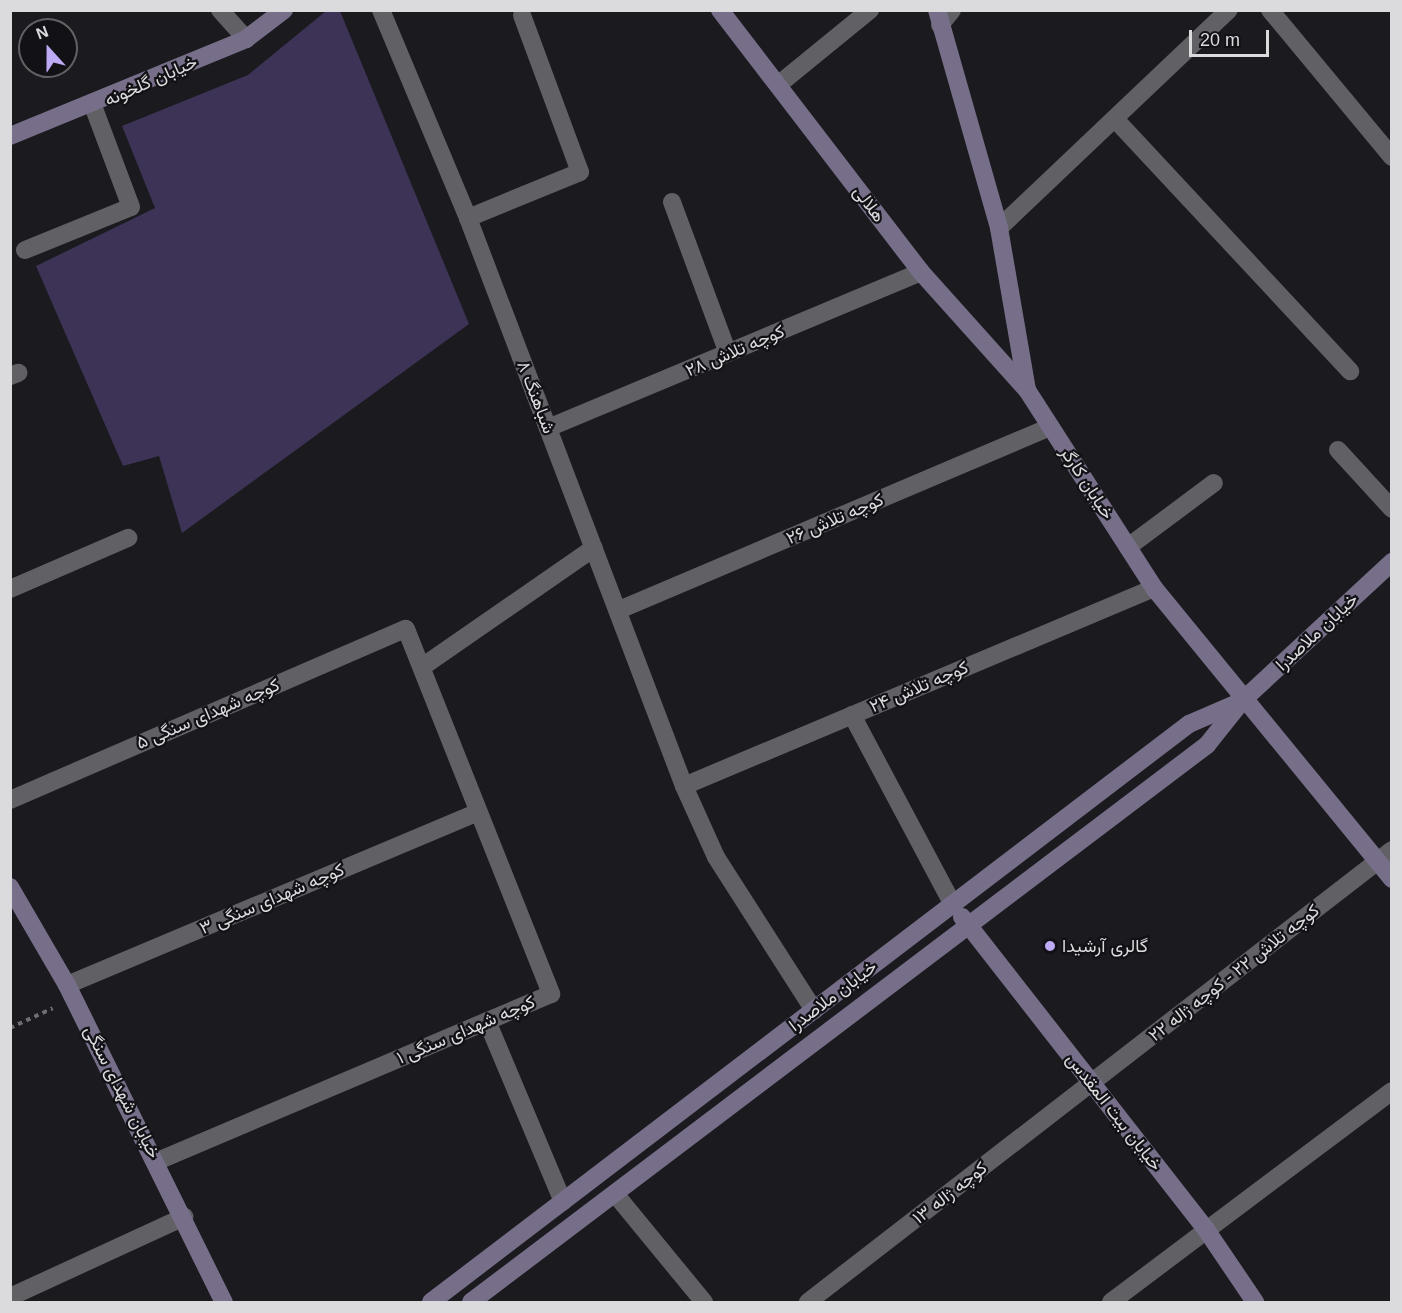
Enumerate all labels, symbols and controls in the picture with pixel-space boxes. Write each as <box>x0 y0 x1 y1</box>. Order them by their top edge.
north arrow <box>18 18 78 78</box>
scale bar <box>1192 18 1272 56</box>
text: N <box>34 23 51 43</box>
text: 20 m <box>1200 30 1240 50</box>
street label: خیابان گلخونه <box>101 51 201 111</box>
street label: هلالی <box>848 181 890 227</box>
street label: کوچه تلاش ۲۸ <box>682 320 788 382</box>
street label: شباهنگ ۸ <box>512 358 560 436</box>
street label: خیابان کارگر <box>1055 442 1119 524</box>
street label: کوچه تلاش ۲۶ <box>783 489 887 549</box>
street label: خیابان ملاصدرا <box>1271 588 1363 676</box>
street label: کوچه تلاش ۲۴ <box>866 657 972 717</box>
street label: کوچه شهدای سنگی ۵ <box>133 674 283 754</box>
street label: کوچه شهدای سنگی ۳ <box>196 859 348 939</box>
street label: کوچه تلاش ۲۲ - کوچه ژاله ۲۲ <box>1144 900 1324 1046</box>
place label: گالری آرشیدا <box>1062 935 1148 957</box>
marker: گالری آرشیدا <box>1043 939 1057 953</box>
street label: خیابان ملاصدرا <box>785 956 881 1036</box>
street label: کوچه شهدای سنگی ۱ <box>394 991 538 1069</box>
street label: خیابان شهدای سنگی <box>79 1022 165 1162</box>
street label: خیابان بیت المقدس <box>1061 1049 1167 1175</box>
street label: کوچه ژاله ۱۳ <box>908 1157 992 1229</box>

